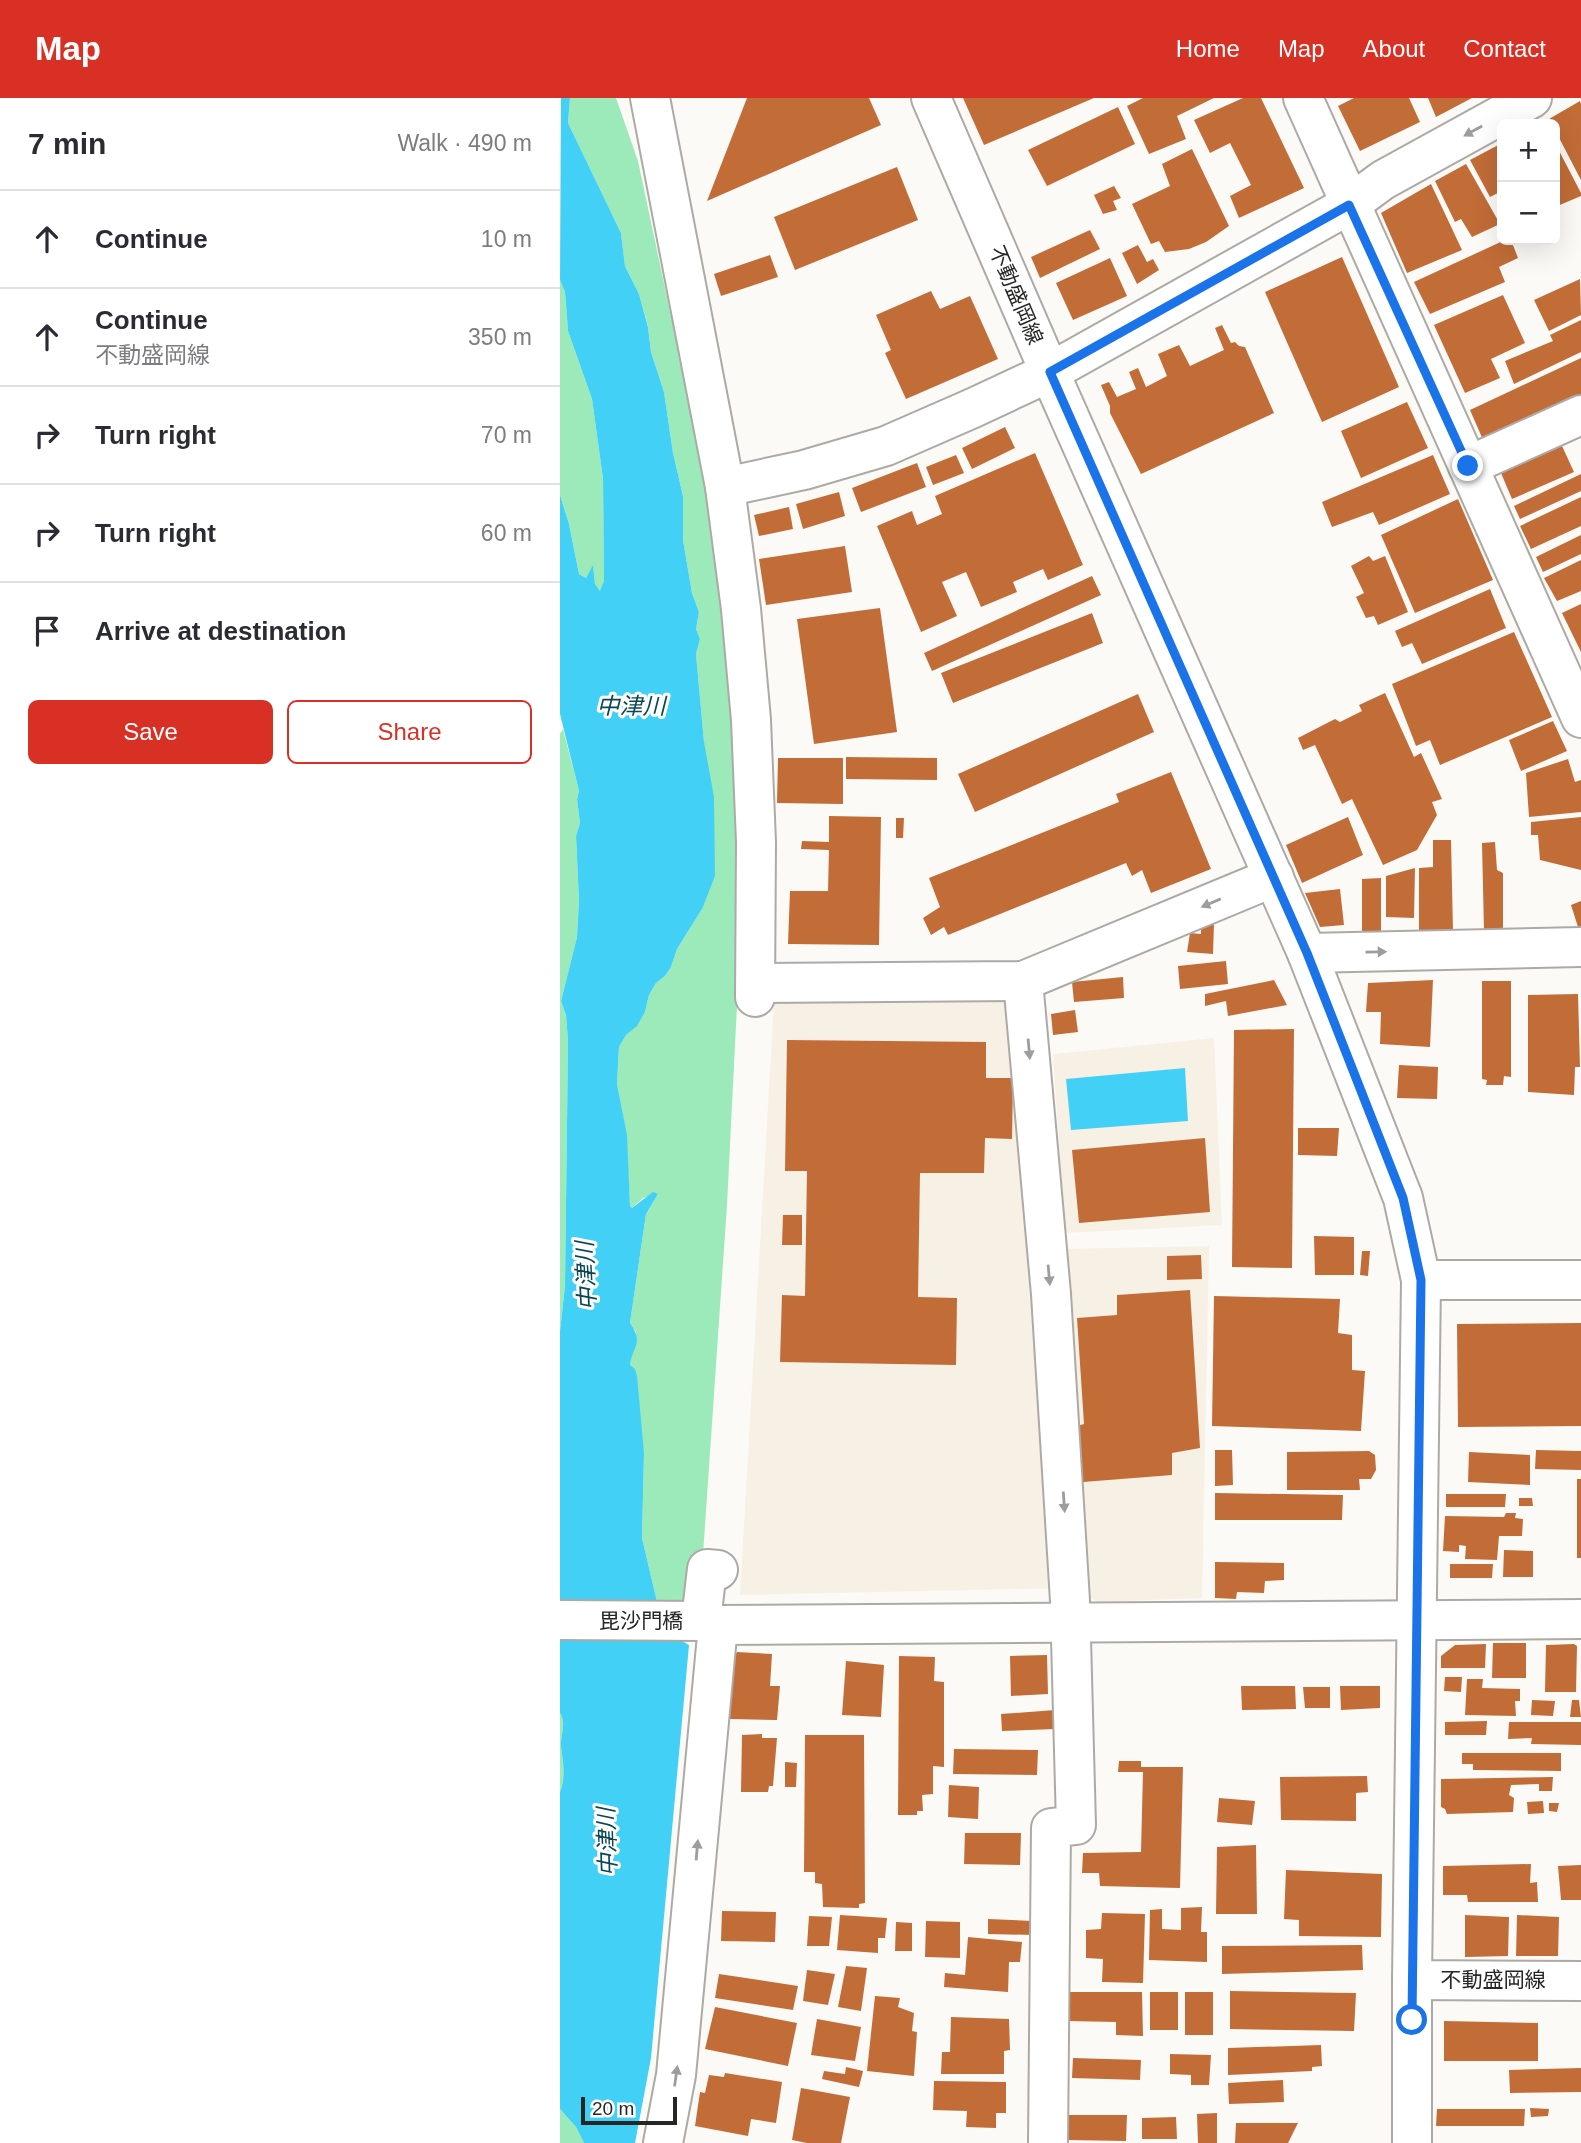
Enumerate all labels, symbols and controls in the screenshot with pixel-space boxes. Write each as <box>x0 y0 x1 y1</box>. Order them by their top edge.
text: Map <box>35 30 101 67</box>
text: Home <box>1176 35 1240 62</box>
text: Map <box>1278 35 1325 62</box>
text: About <box>1363 35 1425 62</box>
text: Contact <box>1463 35 1546 62</box>
map controls <box>1497 119 1560 245</box>
button: + <box>1497 119 1560 182</box>
one-way arrow <box>1463 125 1482 137</box>
text: 7 min <box>28 127 106 160</box>
text: Walk · 490 m <box>397 130 532 156</box>
button: − <box>1497 182 1560 245</box>
icon: ahead <box>28 220 66 258</box>
text: Continue <box>95 224 208 254</box>
text: 10 m <box>481 226 532 252</box>
street label: 不動盛岡線 <box>985 242 1048 348</box>
text: Continue <box>95 305 208 335</box>
icon: ahead <box>28 318 66 356</box>
text: 350 m <box>468 324 532 350</box>
text: 不動盛岡線 <box>95 342 210 368</box>
icon: right <box>28 416 66 454</box>
text: Turn right <box>95 420 216 450</box>
text: 70 m <box>481 422 532 448</box>
route end <box>1452 450 1483 481</box>
icon: right <box>28 514 66 552</box>
text: Turn right <box>95 518 216 548</box>
text: 60 m <box>481 520 532 546</box>
icon: arrive <box>28 612 66 650</box>
text: Arrive at destination <box>95 616 346 646</box>
water label: 中津川 <box>597 693 669 719</box>
button: Save <box>28 700 273 764</box>
button: Share <box>287 700 532 764</box>
one-way arrow <box>1200 897 1221 908</box>
one-way arrow <box>1365 946 1387 957</box>
one-way arrow <box>1024 1038 1035 1060</box>
water label: 中津川 <box>571 1238 601 1311</box>
one-way arrow <box>1044 1265 1055 1287</box>
one-way arrow <box>1059 1492 1070 1514</box>
street label: 毘沙門橋 <box>599 1609 683 1632</box>
water label: 中津川 <box>593 1804 621 1877</box>
one-way arrow <box>692 1838 703 1860</box>
street label: 不動盛岡線 <box>1441 1968 1546 1991</box>
route start <box>1396 2004 1427 2035</box>
one-way arrow <box>670 2065 681 2087</box>
scale bar <box>581 2094 677 2126</box>
text: 20 m <box>592 2098 634 2119</box>

